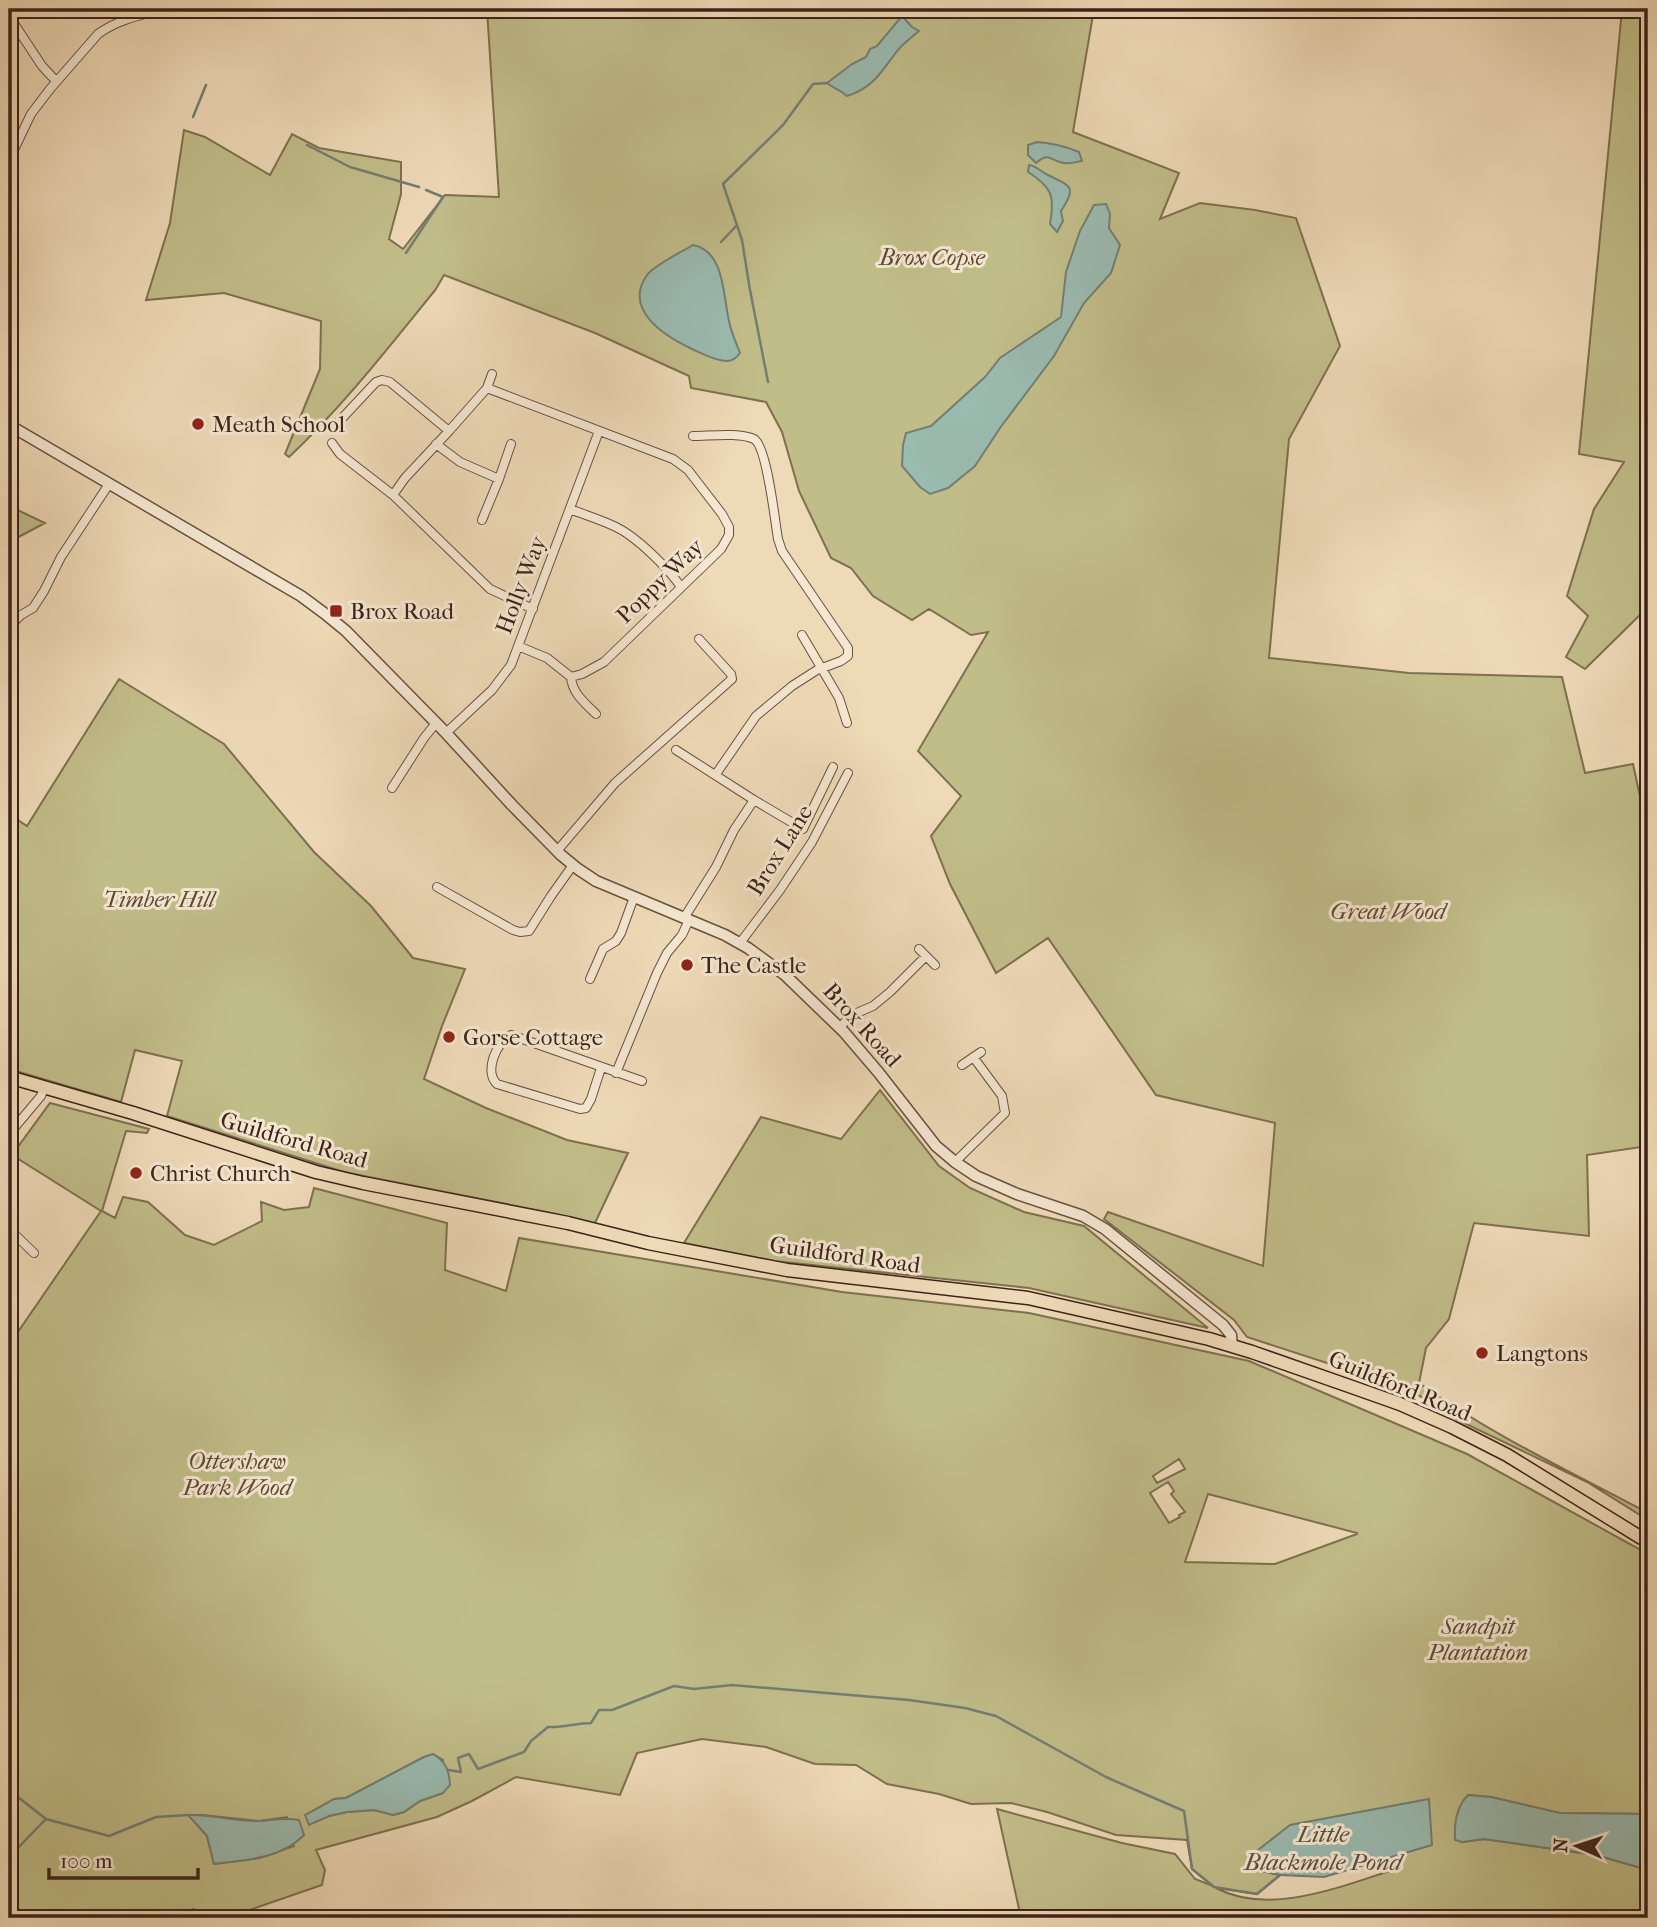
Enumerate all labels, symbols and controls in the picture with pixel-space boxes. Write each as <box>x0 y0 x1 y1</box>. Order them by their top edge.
park label: Brox Copse <box>877 244 986 271</box>
place label: Meath School <box>212 411 346 438</box>
marker: Meath School <box>190 416 206 432</box>
street label: Holly Way <box>490 532 552 638</box>
street label: Poppy Way <box>611 533 710 629</box>
place label: Brox Road <box>350 598 454 625</box>
marker: Brox Road <box>328 603 344 619</box>
street label: Brox Lane <box>742 800 818 900</box>
park label: Timber Hill <box>103 886 217 913</box>
park label: Great Wood <box>1330 898 1449 925</box>
place label: The Castle <box>701 952 806 979</box>
marker: The Castle <box>679 957 695 973</box>
street label: Brox Road <box>817 977 907 1073</box>
place label: Gorse Cottage <box>463 1024 603 1051</box>
marker: Gorse Cottage <box>441 1029 457 1045</box>
street label: Guildford Road <box>217 1106 371 1174</box>
place label: Christ Church <box>150 1160 290 1187</box>
marker: Christ Church <box>128 1165 144 1181</box>
street label: Guildford Road <box>768 1231 922 1279</box>
place label: Langtons <box>1496 1340 1588 1367</box>
street label: Guildford Road <box>1325 1345 1476 1427</box>
marker: Langtons <box>1474 1345 1490 1361</box>
park label: Ottershaw Park Wood <box>182 1448 295 1501</box>
park label: Sandpit Plantation <box>1427 1613 1528 1666</box>
north arrow <box>1542 1812 1612 1882</box>
water label: Little Blackmole Pond <box>1242 1820 1405 1876</box>
scale bar <box>49 1836 198 1880</box>
text: N <box>1550 1837 1572 1853</box>
text: 100 m <box>60 1849 113 1873</box>

